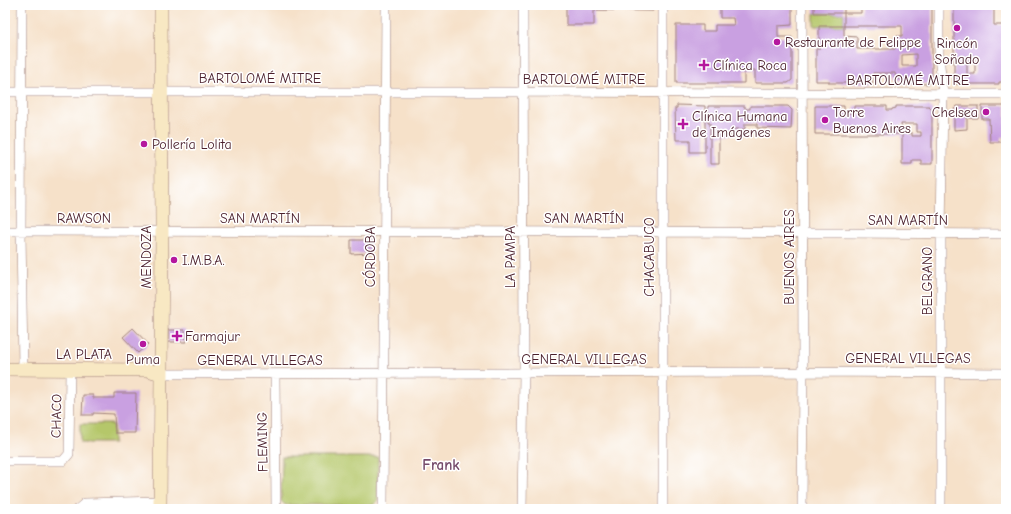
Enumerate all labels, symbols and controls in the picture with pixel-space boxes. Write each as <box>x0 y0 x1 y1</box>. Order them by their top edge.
marker: Rincón Soñado <box>952 23 962 33</box>
place label: Restaurante de Felippe <box>785 34 921 51</box>
place label: Rincón Soñado <box>935 35 979 68</box>
marker: Restaurante de Felippe <box>772 37 782 47</box>
place label: Clínica Roca <box>713 57 787 74</box>
marker: Clínica Roca <box>698 59 710 71</box>
street label: BARTOLOMÉ MITRE <box>199 70 321 87</box>
street label: BARTOLOMÉ MITRE <box>523 71 645 88</box>
street label: BARTOLOMÉ MITRE <box>847 72 969 89</box>
place label: Torre Buenos Aires <box>833 104 911 137</box>
place label: Chelsea <box>932 104 978 121</box>
marker: Chelsea <box>981 107 991 117</box>
place label: Clínica Humana de Imágenes <box>692 108 787 141</box>
marker: Torre Buenos Aires <box>820 115 830 125</box>
marker: Clínica Humana de Imágenes <box>677 118 689 130</box>
place label: Pollería Lolita <box>152 136 232 153</box>
marker: Pollería Lolita <box>139 139 149 149</box>
street label: BUENOS AIRES <box>781 209 798 305</box>
street label: RAWSON <box>57 210 111 227</box>
street label: SAN MARTÍN <box>220 210 300 227</box>
street label: SAN MARTÍN <box>544 210 624 227</box>
street label: SAN MARTÍN <box>868 212 948 229</box>
street label: CHACABUCO <box>641 217 658 297</box>
street label: MENDOZA <box>138 226 155 288</box>
street label: LA PAMPA <box>502 226 519 288</box>
street label: CÓRDOBA <box>362 227 379 287</box>
street label: BELGRANO <box>919 247 936 315</box>
place label: I.M.B.A. <box>182 252 225 269</box>
marker: I.M.B.A. <box>169 255 179 265</box>
place label: Farmajur <box>185 328 240 345</box>
marker: Farmajur <box>172 331 182 341</box>
marker: Puma <box>138 339 148 349</box>
street label: LA PLATA <box>56 346 112 363</box>
street label: GENERAL VILLEGAS <box>845 350 971 367</box>
place label: Puma <box>126 351 160 368</box>
street label: GENERAL VILLEGAS <box>521 351 647 368</box>
street label: GENERAL VILLEGAS <box>197 352 323 369</box>
street label: CHACO <box>48 394 65 438</box>
street label: FLEMING <box>253 412 272 472</box>
district label: Frank <box>422 456 460 474</box>

